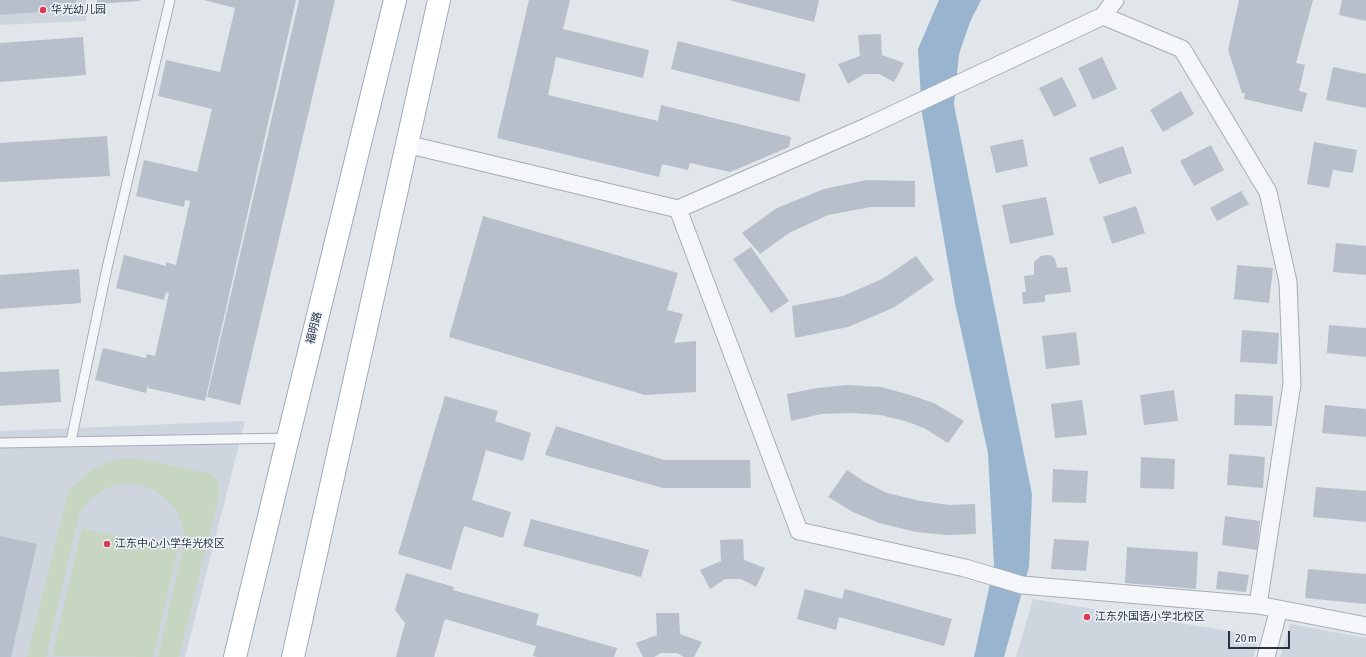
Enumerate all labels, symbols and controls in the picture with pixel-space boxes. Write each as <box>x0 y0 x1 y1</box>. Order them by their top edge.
place label: 华光幼儿园 <box>51 3 106 17</box>
marker: 华光幼儿园 <box>38 5 48 15</box>
street label: 福明路 <box>304 310 324 346</box>
place label: 江东中心小学华光校区 <box>115 537 225 551</box>
marker: 江东中心小学华光校区 <box>102 539 112 549</box>
place label: 江东外国语小学北校区 <box>1095 610 1205 624</box>
marker: 江东外国语小学北校区 <box>1082 612 1092 622</box>
scale bar <box>1230 623 1292 649</box>
text: 20 m <box>1235 631 1257 645</box>

